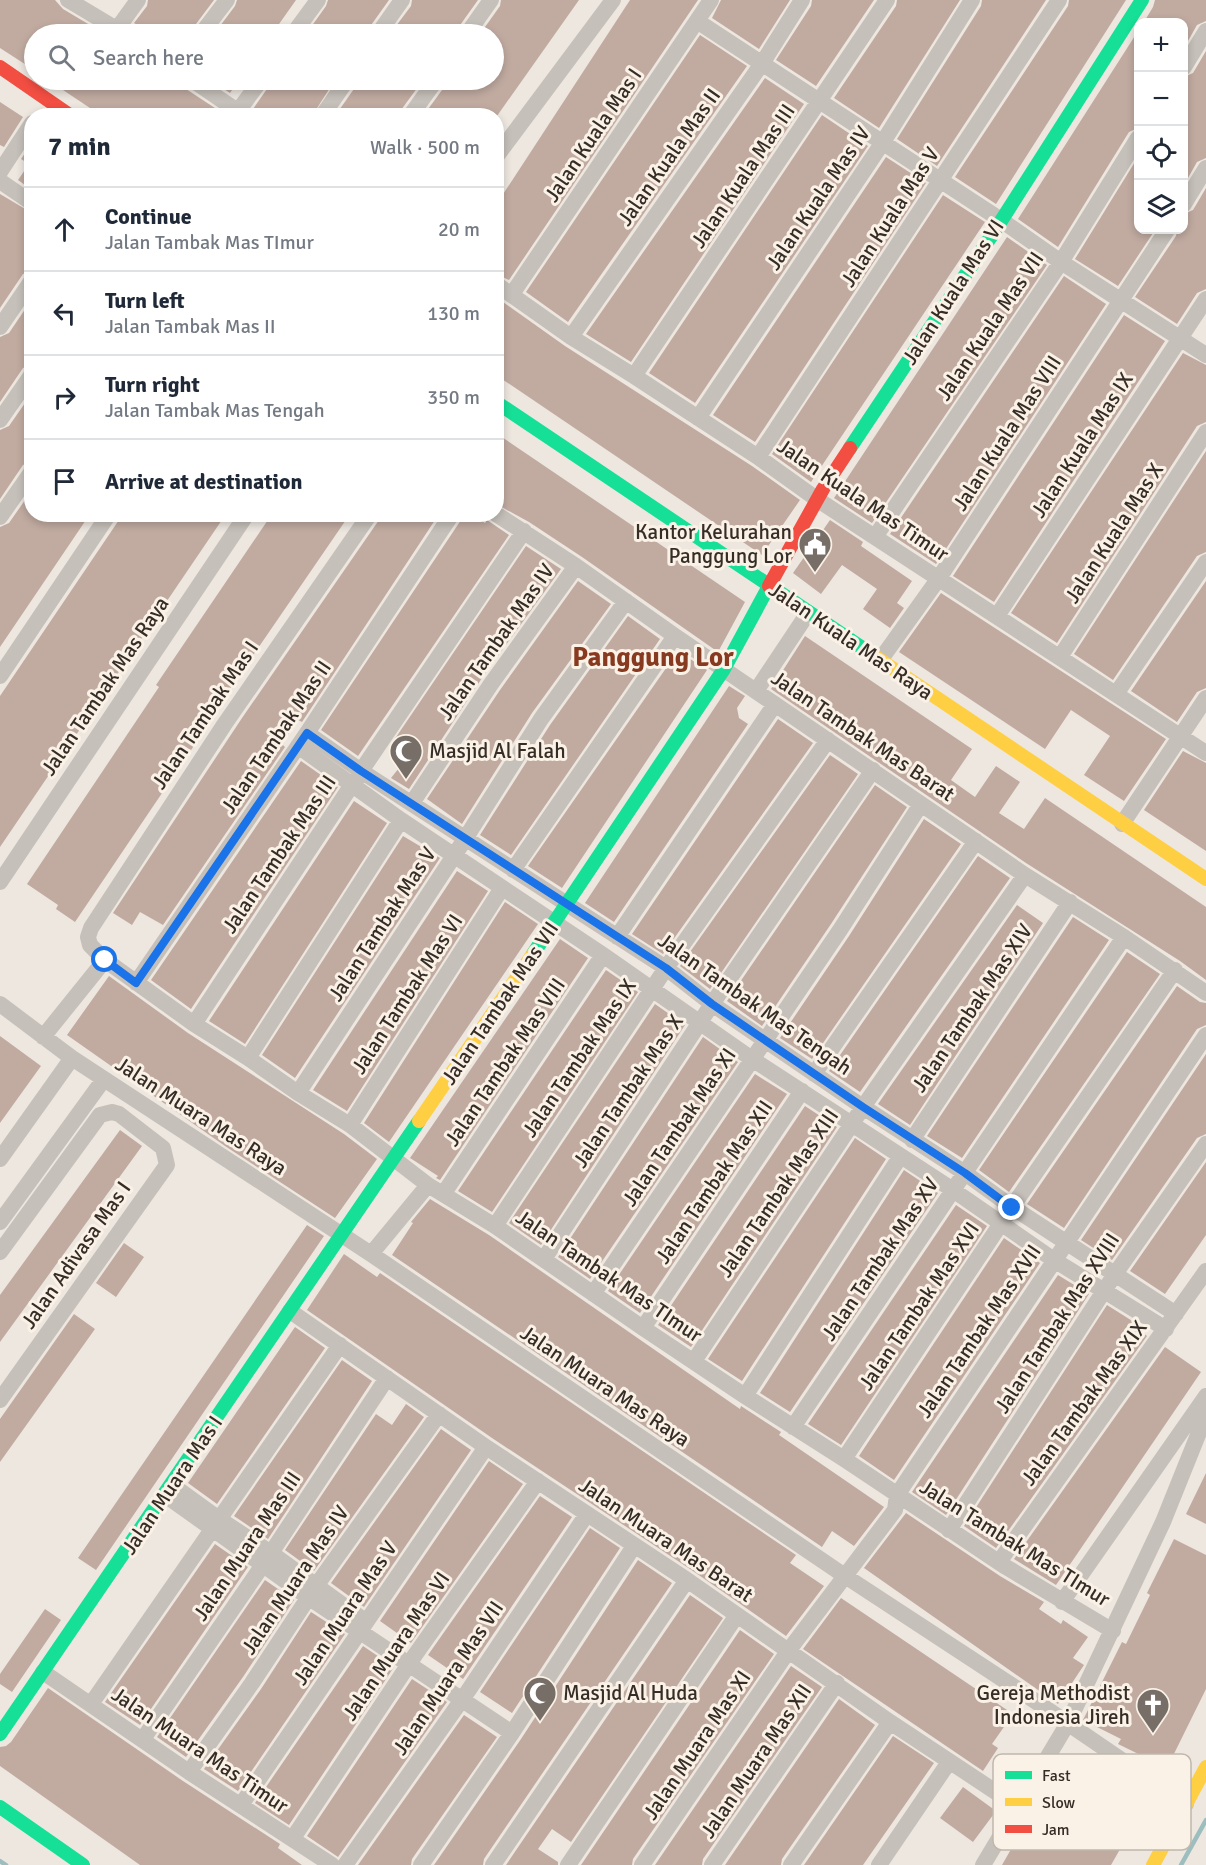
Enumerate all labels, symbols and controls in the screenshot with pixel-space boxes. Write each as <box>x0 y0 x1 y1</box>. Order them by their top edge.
map controls <box>1134 18 1188 234</box>
button: + <box>1134 18 1188 72</box>
search box <box>24 24 504 90</box>
icon: search <box>45 41 78 74</box>
text: Search here <box>93 44 204 71</box>
street label: Jalan Kuala Mas I <box>539 63 647 207</box>
button: − <box>1134 72 1188 126</box>
street label: Jalan Kuala Mas II <box>612 83 726 231</box>
street label: Jalan Kuala Mas III <box>685 99 801 253</box>
street label: Jalan Kuala Mas IV <box>760 121 876 275</box>
button: locate <box>1134 126 1188 180</box>
text: 7 min <box>48 131 111 163</box>
text: Walk · 500 m <box>370 135 480 160</box>
street label: Jalan Kuala Mas V <box>835 142 945 292</box>
button: layers <box>1134 180 1188 234</box>
text: Continue <box>105 203 192 230</box>
icon: ahead <box>48 213 81 246</box>
street label: Jalan Kuala Mas VI <box>896 215 1010 369</box>
text: 20 m <box>438 217 480 242</box>
text: Jalan Tambak Mas TImur <box>105 230 314 255</box>
street label: Jalan Kuala Mas VII <box>931 247 1049 405</box>
text: Turn left <box>105 287 185 314</box>
icon: left <box>48 297 81 330</box>
text: 130 m <box>427 301 480 326</box>
text: Jalan Tambak Mas II <box>105 314 276 339</box>
street label: Jalan Kuala Mas VIII <box>947 350 1067 516</box>
street label: Jalan Kuala Mas IX <box>1025 367 1139 523</box>
text: Turn right <box>105 371 200 398</box>
icon: right <box>48 381 81 414</box>
text: 350 m <box>427 385 480 410</box>
text: Jalan Tambak Mas Tengah <box>105 398 325 423</box>
street label: Jalan Kuala Mas Timur <box>772 433 954 567</box>
street label: Jalan Kuala Mas X <box>1059 458 1169 608</box>
icon: arrive <box>48 465 81 498</box>
text: Arrive at destination <box>105 468 302 495</box>
place label: Kantor Kelurahan Panggung Lor <box>635 519 792 569</box>
public building icon: Kantor Kelurahan Panggung Lor <box>797 526 833 573</box>
street label: Jalan Tambak Mas IV <box>432 559 560 725</box>
street label: Jalan Kuala Mas Raya <box>764 576 938 706</box>
street label: Jalan Tambak Mas Raya <box>36 592 174 780</box>
street label: Jalan Tambak Mas I <box>146 636 264 794</box>
district label: Panggung Lor <box>572 641 734 674</box>
street label: Jalan Tambak Mas II <box>215 655 337 819</box>
street label: Jalan Tambak Mas Barat <box>766 665 960 807</box>
mosque icon: Masjid Al Falah <box>388 733 424 780</box>
place label: Masjid Al Falah <box>429 738 566 764</box>
street label: Jalan Tambak Mas III <box>216 770 342 938</box>
street label: Jalan Tambak Mas V <box>322 842 442 1006</box>
street label: Jalan Tambak Mas VI <box>346 909 468 1079</box>
street label: Jalan Tambak Mas VII <box>436 916 564 1090</box>
street label: Jalan Tambak Mas XIV <box>906 919 1038 1097</box>
street label: Jalan Tambak Mas Tengah <box>653 927 857 1081</box>
route start <box>91 946 117 972</box>
street label: Jalan Tambak Mas VIII <box>439 973 571 1151</box>
street label: Jalan Tambak Mas IX <box>516 974 642 1142</box>
street label: Jalan Tambak Mas X <box>567 1009 689 1173</box>
street label: Jalan Tambak Mas XI <box>616 1043 742 1211</box>
street label: Jalan Muara Mas Raya <box>111 1051 291 1181</box>
street label: Jalan Tambak Mas XII <box>650 1095 778 1269</box>
street label: Jalan Tambak Mas XIII <box>712 1104 844 1282</box>
street label: Jalan Tambak Mas XV <box>816 1172 944 1346</box>
street label: Jalan Adivasa Mas I <box>15 1176 137 1334</box>
route end <box>998 1194 1024 1220</box>
street label: Jalan Tambak Mas TImur <box>511 1204 707 1348</box>
street label: Jalan Tambak Mas XVI <box>853 1217 985 1395</box>
street label: Jalan Tambak Mas XVIII <box>989 1228 1125 1418</box>
street label: Jalan Tambak Mas XVII <box>911 1239 1047 1423</box>
street label: Jalan Tambak Mas XIX <box>1015 1315 1153 1491</box>
street label: Jalan Muara Mas Raya <box>515 1320 695 1452</box>
street label: Jalan Muara Mas I <box>116 1411 228 1559</box>
street label: Jalan Muara Mas III <box>187 1466 307 1626</box>
street label: Jalan Muara Mas Barat <box>574 1472 758 1608</box>
street label: Jalan Tambak Mas TImur <box>915 1474 1115 1612</box>
street label: Jalan Muara Mas IV <box>236 1501 354 1659</box>
street label: Jalan Muara Mas V <box>287 1536 403 1690</box>
street label: Jalan Muara Mas VI <box>337 1567 455 1725</box>
street label: Jalan Muara Mas VII <box>387 1596 509 1760</box>
street label: Jalan Muara Mas XI <box>637 1665 757 1825</box>
mosque icon: Masjid Al Huda <box>522 1675 558 1722</box>
street label: Jalan Muara Mas XII <box>695 1679 817 1843</box>
place label: Masjid Al Huda <box>563 1680 698 1706</box>
place label: Gereja Methodist Indonesia Jireh <box>977 1680 1130 1730</box>
street label: Jalan Muara Mas Timur <box>107 1681 294 1819</box>
church icon: Gereja Methodist Indonesia Jireh <box>1135 1687 1171 1734</box>
legend <box>993 1754 1191 1850</box>
text: Fast <box>1042 1766 1071 1786</box>
text: Slow <box>1042 1793 1076 1813</box>
text: Jam <box>1042 1820 1070 1840</box>

